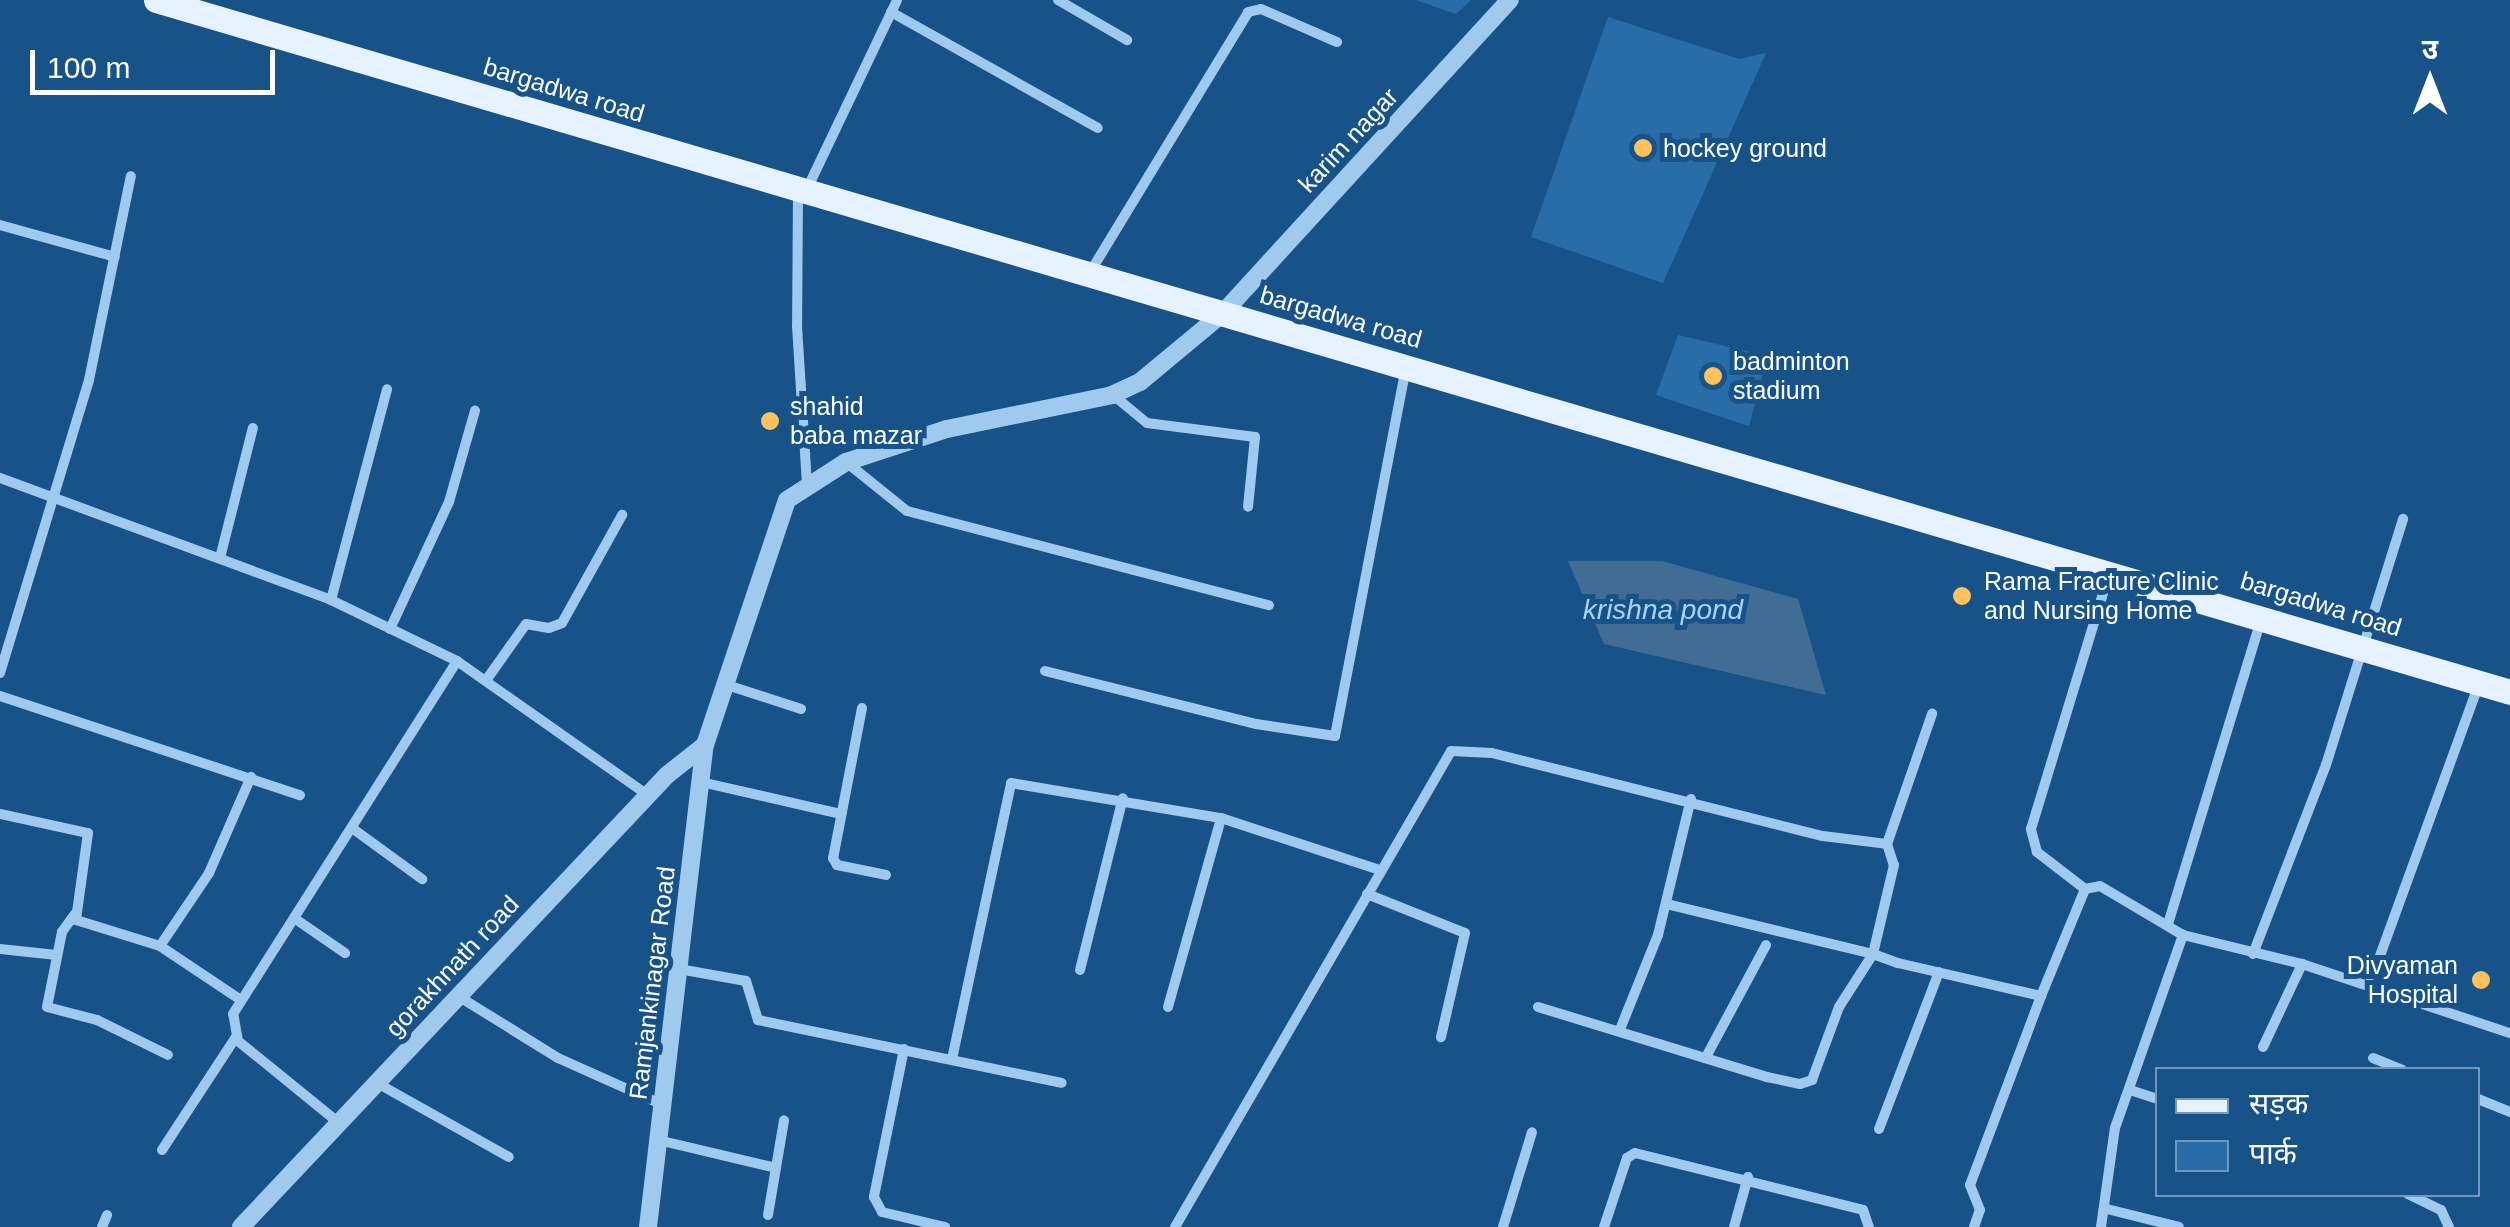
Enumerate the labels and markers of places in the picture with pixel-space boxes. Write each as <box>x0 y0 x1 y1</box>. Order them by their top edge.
place label: hockey ground <box>1663 133 1827 163</box>
marker: hockey ground <box>1632 137 1654 159</box>
place label: badminton stadium <box>1733 347 1850 406</box>
marker: badminton stadium <box>1702 365 1724 387</box>
place label: shahid baba mazar <box>790 392 922 451</box>
marker: shahid baba mazar <box>759 410 781 432</box>
place label: Rama Fracture Clinic and Nursing Home <box>1984 567 2219 626</box>
marker: Rama Fracture Clinic and Nursing Home <box>1949 583 1975 609</box>
place label: Divyaman Hospital <box>2347 951 2458 1010</box>
marker: Divyaman Hospital <box>2468 967 2494 993</box>

